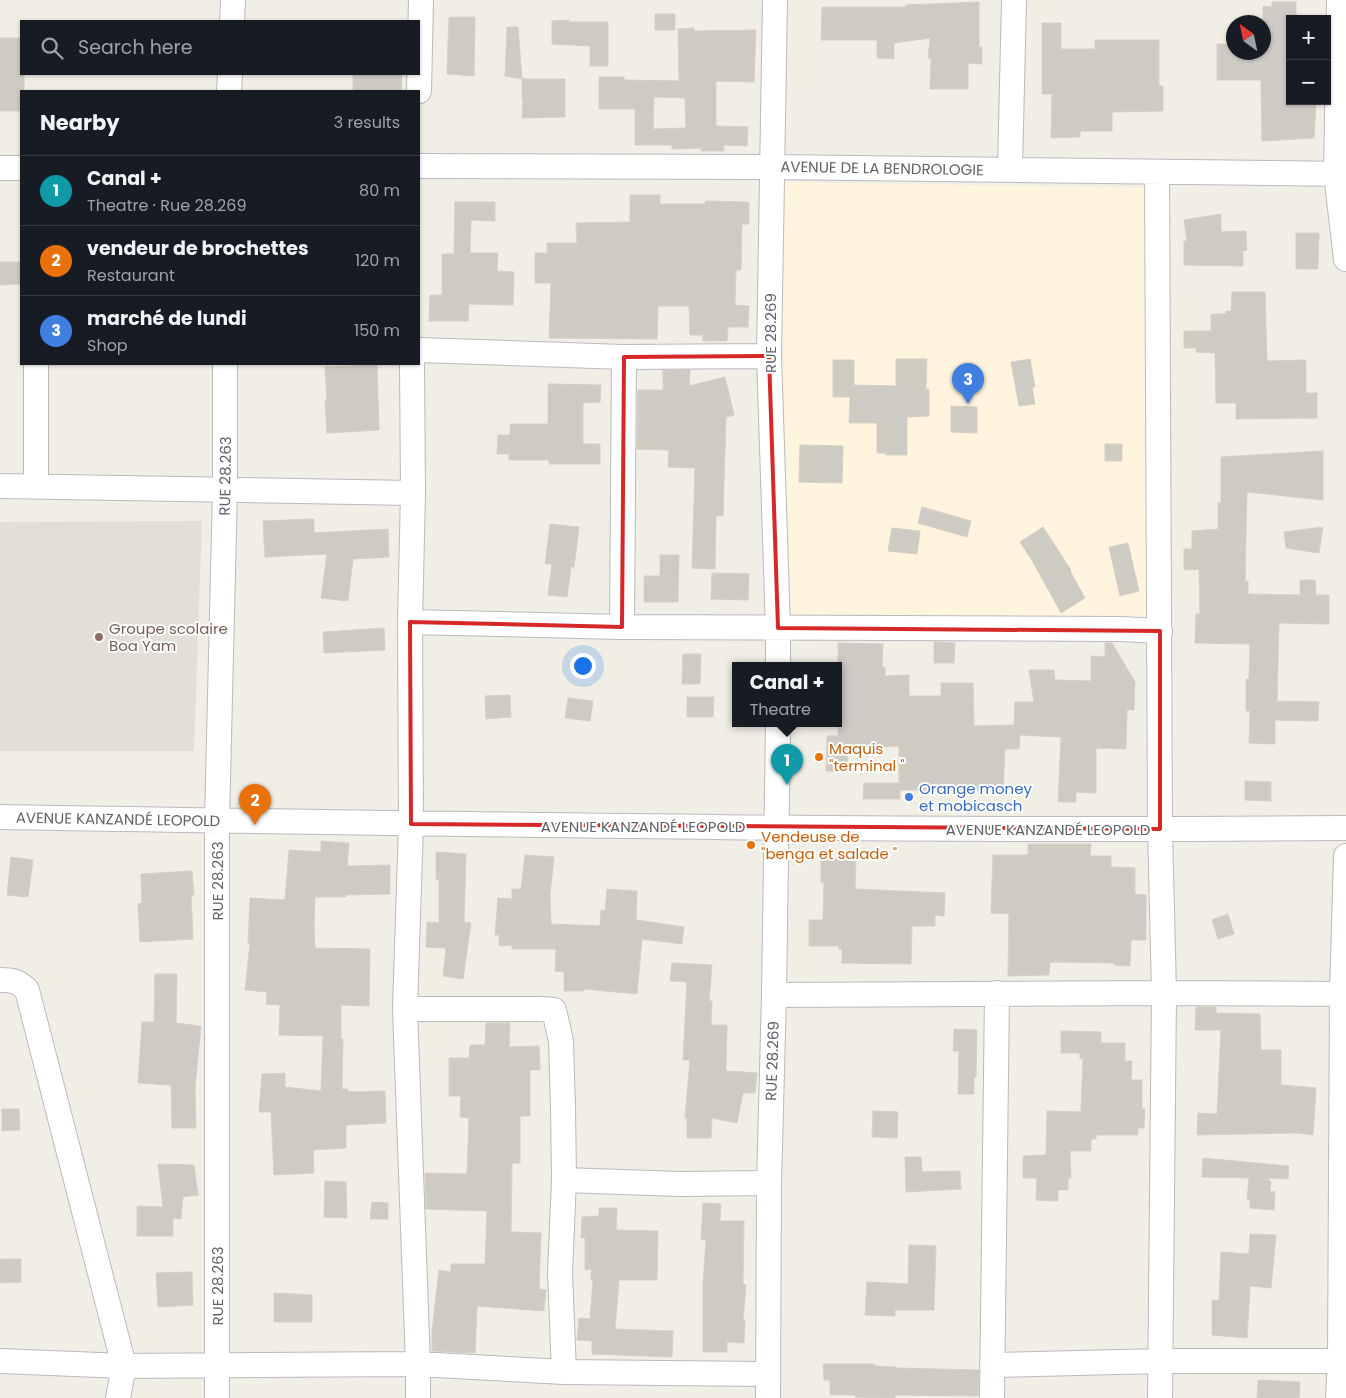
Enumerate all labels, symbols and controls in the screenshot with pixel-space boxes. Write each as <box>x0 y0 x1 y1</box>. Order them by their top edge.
north arrow <box>1226 15 1271 60</box>
map controls <box>1286 15 1331 105</box>
button: + <box>1286 15 1331 60</box>
search box <box>20 20 420 75</box>
icon: search <box>38 34 66 62</box>
text: Search here <box>78 34 192 61</box>
button: − <box>1286 60 1331 105</box>
text: Nearby <box>40 108 120 137</box>
text: 3 results <box>334 111 400 134</box>
street label: AVENUE DE LA BENDROLOGIE <box>780 156 984 180</box>
text: Canal + <box>87 165 162 192</box>
text: 1 <box>53 179 59 202</box>
text: 80 m <box>359 179 400 202</box>
text: Theatre · Rue 28.269 <box>87 194 247 217</box>
text: vendeur de brochettes <box>87 235 308 262</box>
text: 2 <box>51 249 61 272</box>
text: 120 m <box>355 249 400 272</box>
text: Restaurant <box>87 264 175 287</box>
street label: RUE 28.269 <box>760 293 781 373</box>
text: marché de lundi <box>87 305 247 332</box>
text: 3 <box>51 319 61 342</box>
text: 150 m <box>354 319 400 342</box>
text: Shop <box>87 334 128 357</box>
pin: 3 <box>952 363 984 404</box>
street label: RUE 28.263 <box>214 436 236 516</box>
place label: Groupe scolaire Boa Yam <box>109 618 228 656</box>
marker: Groupe scolaire Boa Yam <box>93 631 105 643</box>
your location <box>570 653 596 679</box>
popup <box>732 662 842 727</box>
text: Canal + <box>750 669 824 696</box>
text: Theatre <box>750 698 811 721</box>
place label: Maquis "terminal " <box>829 738 905 776</box>
pin: 1 <box>771 744 803 785</box>
marker: Maquis "terminal " <box>813 751 825 763</box>
place label: Orange money et mobicasch <box>919 778 1033 816</box>
pin: 2 <box>239 784 271 825</box>
marker: Orange money et mobicasch <box>903 791 915 803</box>
street label: AVENUE KANZANDÉ LEOPOLD <box>16 807 220 831</box>
street label: AVENUE KANZANDÉ LEOPOLD <box>541 816 745 837</box>
street label: AVENUE KANZANDÉ LEOPOLD <box>946 819 1150 840</box>
place label: Vendeuse de "benga et salade " <box>761 826 897 864</box>
marker: Vendeuse de "benga et salade " <box>745 839 757 851</box>
street label: RUE 28.263 <box>207 841 228 921</box>
street label: RUE 28.269 <box>760 1021 784 1101</box>
street label: RUE 28.263 <box>207 1246 228 1326</box>

